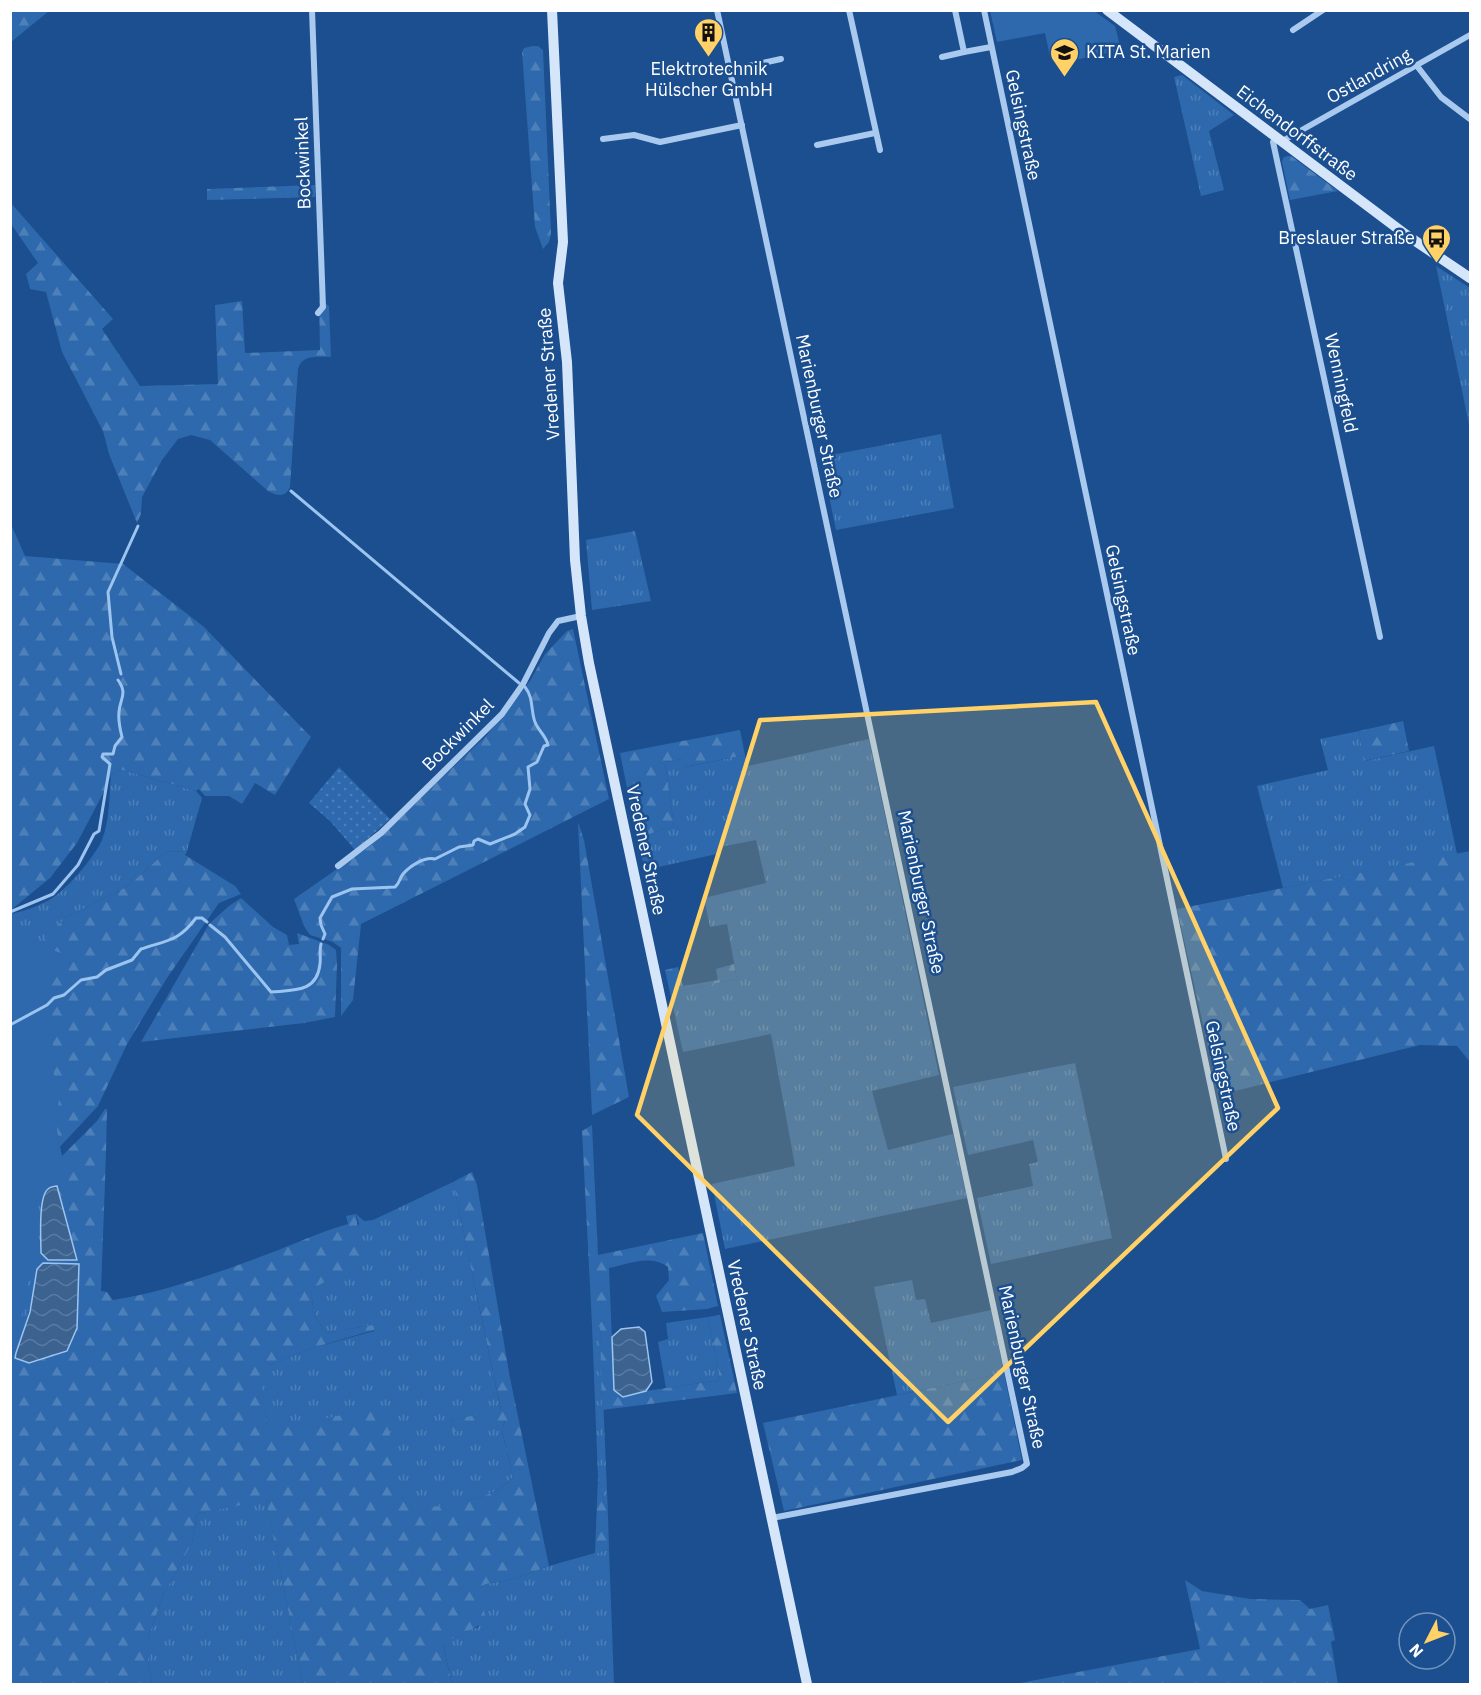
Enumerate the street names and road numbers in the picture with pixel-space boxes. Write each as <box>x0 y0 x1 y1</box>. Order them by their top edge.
street label: Ostlandring <box>1322 43 1416 108</box>
street label: Gelsingstraße <box>1001 67 1046 183</box>
street label: Eichendorffstraße <box>1232 80 1363 186</box>
street label: Bockwinkel <box>289 116 316 210</box>
street label: Vredener Straße <box>532 307 565 441</box>
street label: Wenningfeld <box>1320 331 1363 435</box>
street label: Marienburger Straße <box>791 332 848 500</box>
street label: Gelsingstraße <box>1101 542 1146 658</box>
street label: Bockwinkel <box>417 694 499 776</box>
street label: Vredener Straße <box>621 783 672 917</box>
street label: Marienburger Straße <box>893 808 950 976</box>
street label: Gelsingstraße <box>1201 1018 1246 1134</box>
street label: Vredener Straße <box>722 1258 773 1392</box>
street label: Marienburger Straße <box>994 1283 1051 1451</box>

